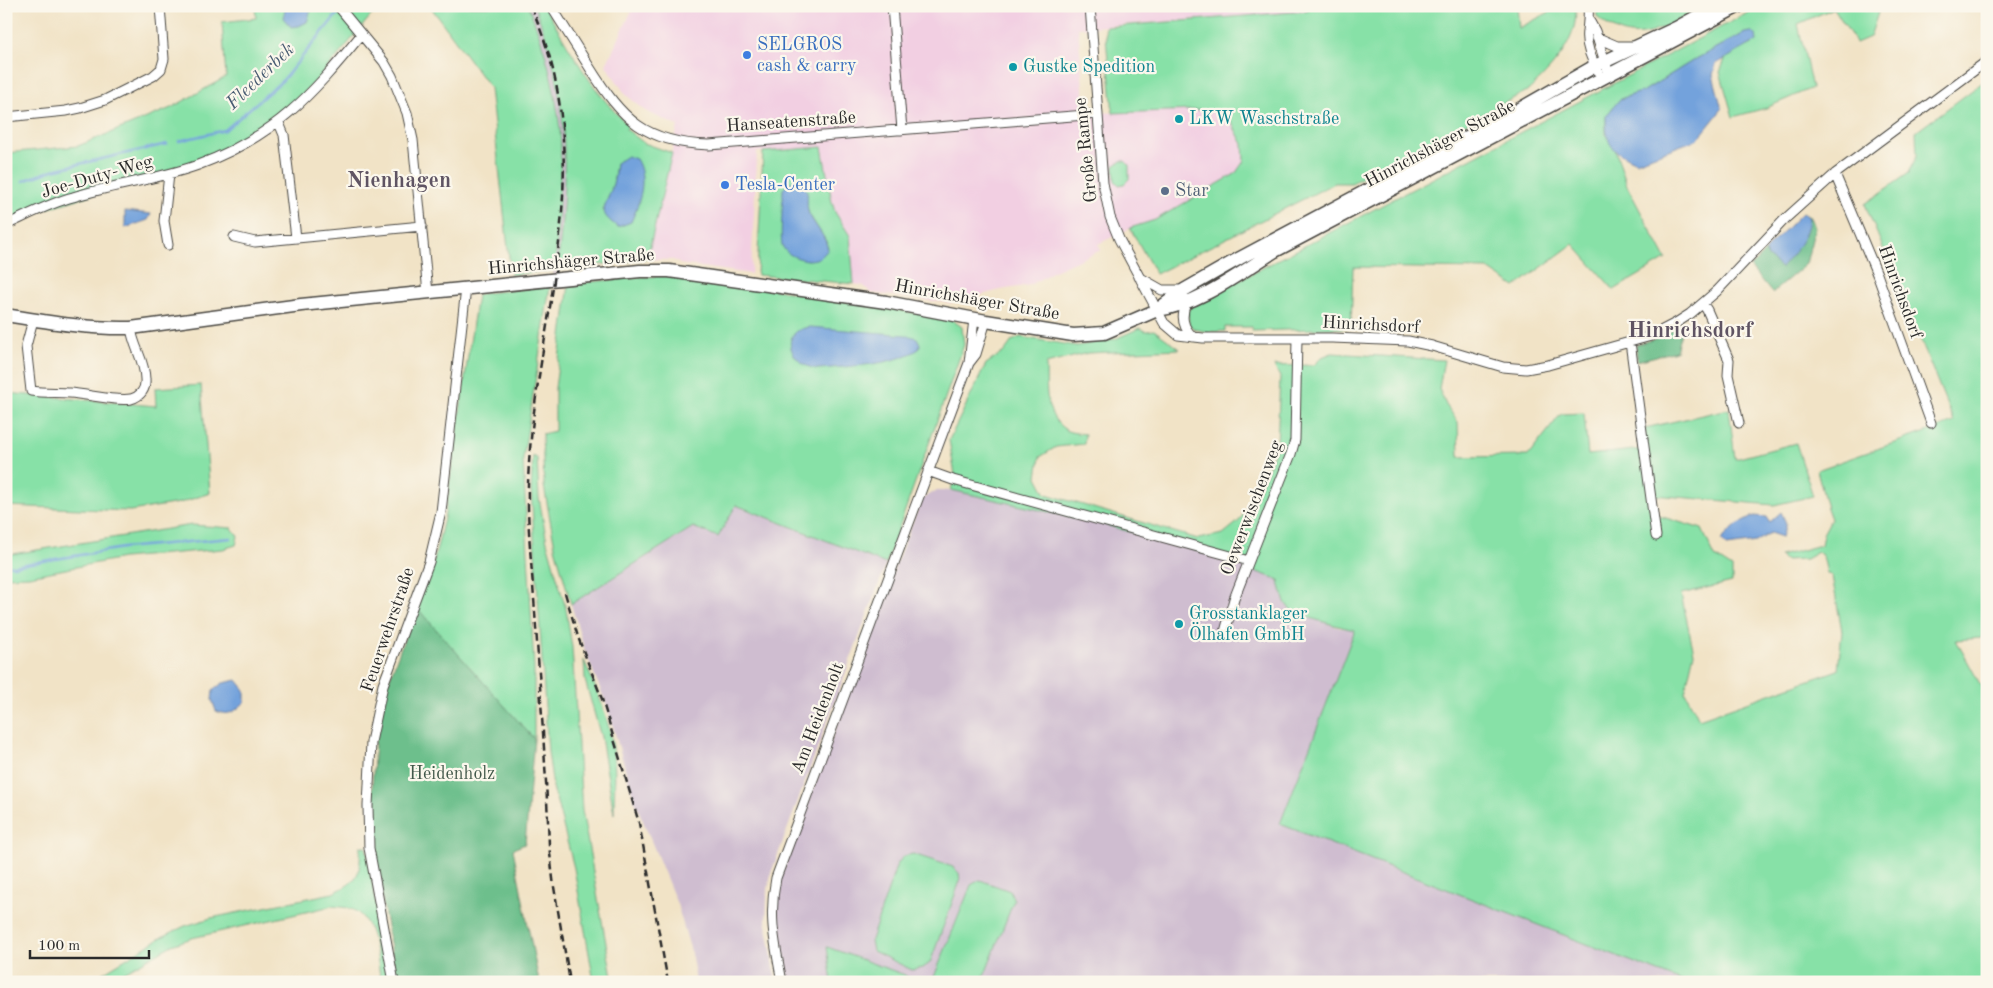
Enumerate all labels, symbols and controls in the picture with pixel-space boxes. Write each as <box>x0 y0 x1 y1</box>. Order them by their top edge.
place label: SELGROS cash & carry <box>757 36 857 75</box>
water label: Fleederbek <box>223 40 299 114</box>
marker: SELGROS cash & carry <box>741 49 753 61</box>
place label: Gustke Spedition <box>1023 58 1155 76</box>
marker: Gustke Spedition <box>1007 61 1019 73</box>
street label: Große Rampe <box>1072 96 1100 204</box>
street label: Hinrichshäger Straße <box>1362 97 1518 191</box>
street label: Hanseatenstraße <box>725 108 857 136</box>
place label: LKW Waschstraße <box>1189 110 1339 128</box>
marker: LKW Waschstraße <box>1173 113 1185 125</box>
street label: Joe-Duty-Weg <box>39 152 155 202</box>
district label: Nienhagen <box>347 170 451 192</box>
place label: Tesla-Center <box>735 176 836 194</box>
marker: Tesla-Center <box>719 179 731 191</box>
place label: Star <box>1175 182 1209 200</box>
marker: Star <box>1159 185 1171 197</box>
street label: Hinrichsdorf <box>1875 243 1926 342</box>
street label: Hinrichshäger Straße <box>487 246 655 278</box>
street label: Hinrichshäger Straße <box>893 277 1061 323</box>
street label: Hinrichsdorf <box>1322 313 1422 337</box>
district label: Hinrichsdorf <box>1627 320 1754 342</box>
street label: Oewerwischenweg <box>1218 438 1286 578</box>
street label: Feuerwehrstraße <box>358 565 418 695</box>
place label: Grosstanklager Ölhafen GmbH <box>1189 605 1308 644</box>
marker: Grosstanklager Ölhafen GmbH <box>1173 618 1185 630</box>
street label: Am Heidenholt <box>789 660 847 776</box>
park label: Heidenholz <box>409 765 495 783</box>
scale bar <box>30 928 149 960</box>
text: 100 m <box>38 939 80 954</box>

